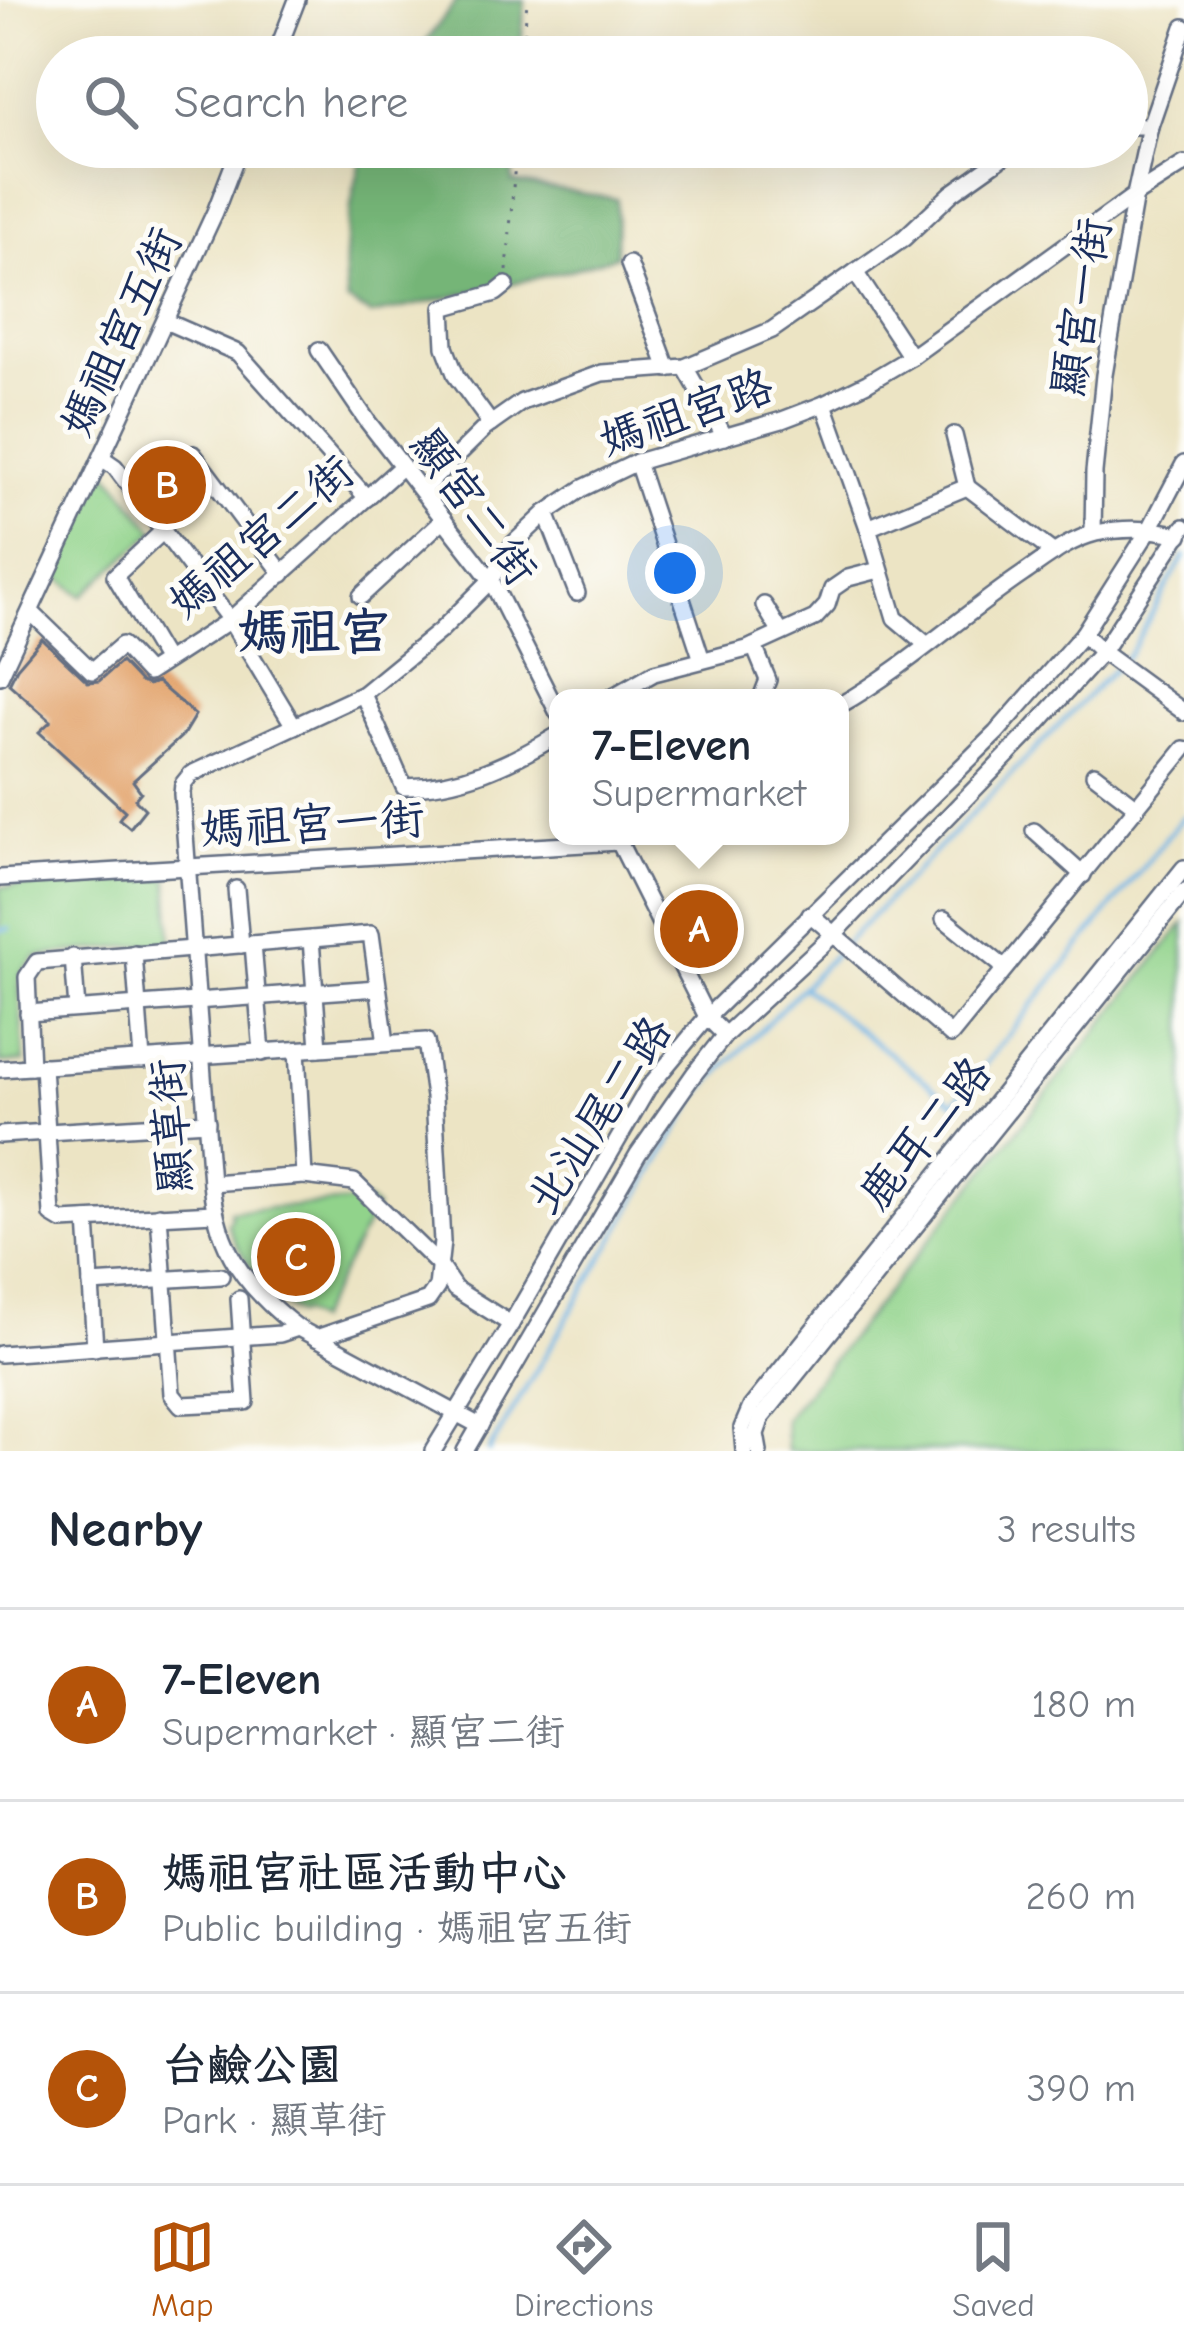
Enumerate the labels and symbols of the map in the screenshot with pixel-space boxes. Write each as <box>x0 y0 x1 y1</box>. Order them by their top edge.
street label: 顯宮一街 <box>1041 214 1121 400</box>
street label: 媽祖宮五街 <box>50 219 192 445</box>
street label: 媽祖宮路 <box>592 359 780 467</box>
street label: 顯宮二街 <box>400 419 548 595</box>
pin: B <box>128 440 206 530</box>
street label: 媽祖宮二街 <box>158 445 364 629</box>
your location <box>645 543 705 603</box>
district label: 媽祖宮 <box>237 603 391 662</box>
street label: 媽祖宮一街 <box>198 792 426 856</box>
pin: A <box>660 884 738 974</box>
street label: 北汕尾二路 <box>516 1006 682 1224</box>
street label: 鹿耳二路 <box>848 1047 1002 1219</box>
street label: 顯草街 <box>140 1057 202 1195</box>
pin: C <box>257 1212 335 1302</box>

